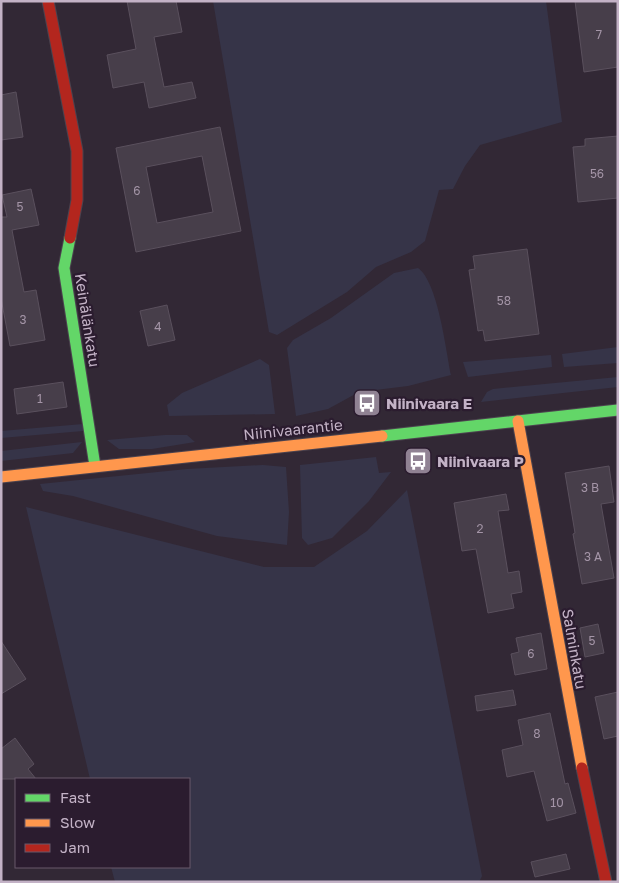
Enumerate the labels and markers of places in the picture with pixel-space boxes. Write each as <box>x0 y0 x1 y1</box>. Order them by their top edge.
bus stop icon: Niinivaara E <box>352 388 382 418</box>
place label: Niinivaara E <box>386 394 472 412</box>
bus stop icon: Niinivaara P <box>403 446 433 476</box>
place label: Niinivaara P <box>437 452 524 470</box>

